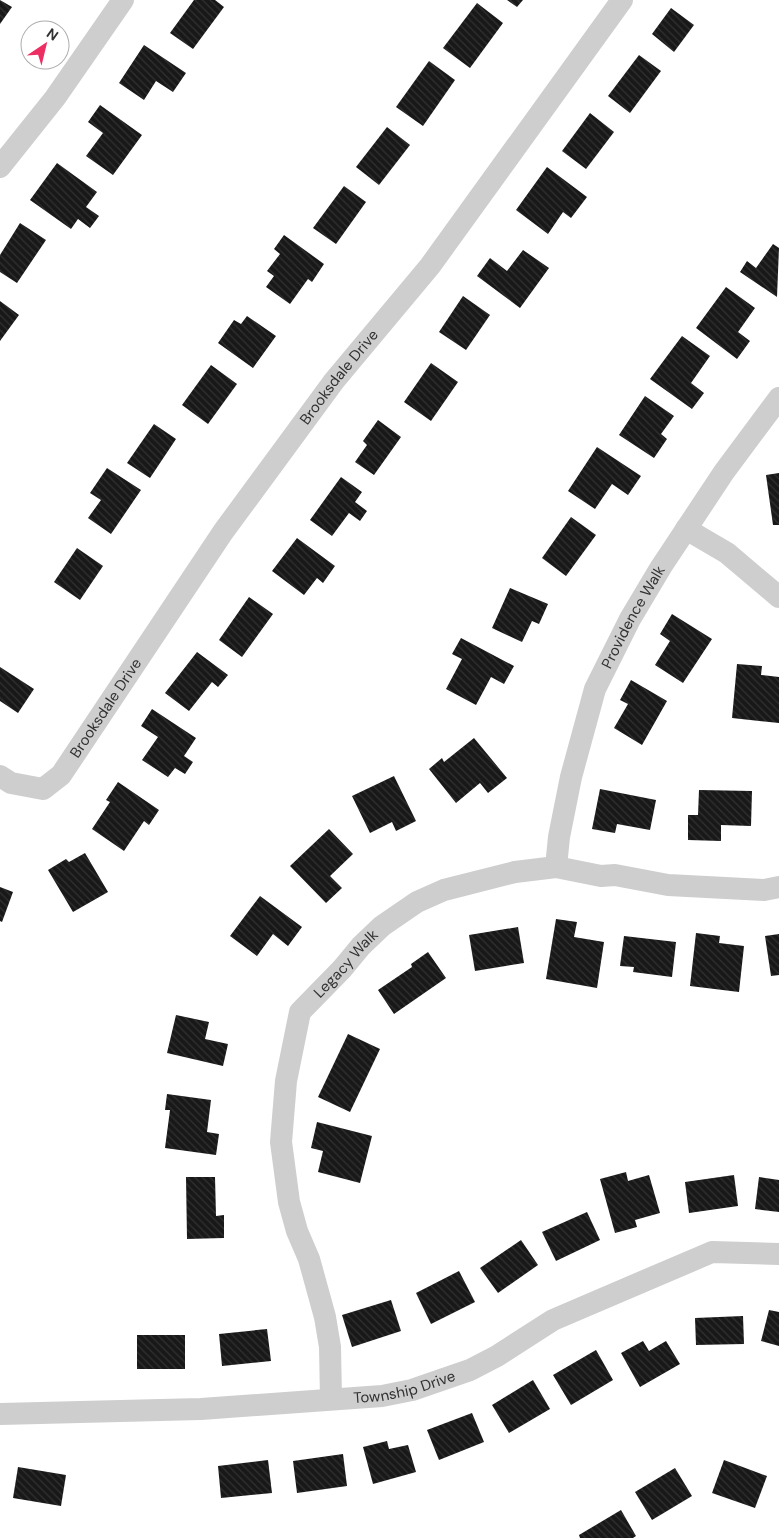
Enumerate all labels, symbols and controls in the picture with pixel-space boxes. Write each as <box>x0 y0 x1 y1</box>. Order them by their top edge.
north arrow <box>20 20 70 70</box>
text: N <box>43 24 62 45</box>
street label: Brooksdale Drive <box>295 325 383 429</box>
street label: Providence Walk <box>597 562 670 672</box>
street label: Brooksdale Drive <box>65 654 146 762</box>
street label: Legacy Walk <box>309 925 383 1002</box>
street label: Township Drive <box>353 1366 458 1408</box>

